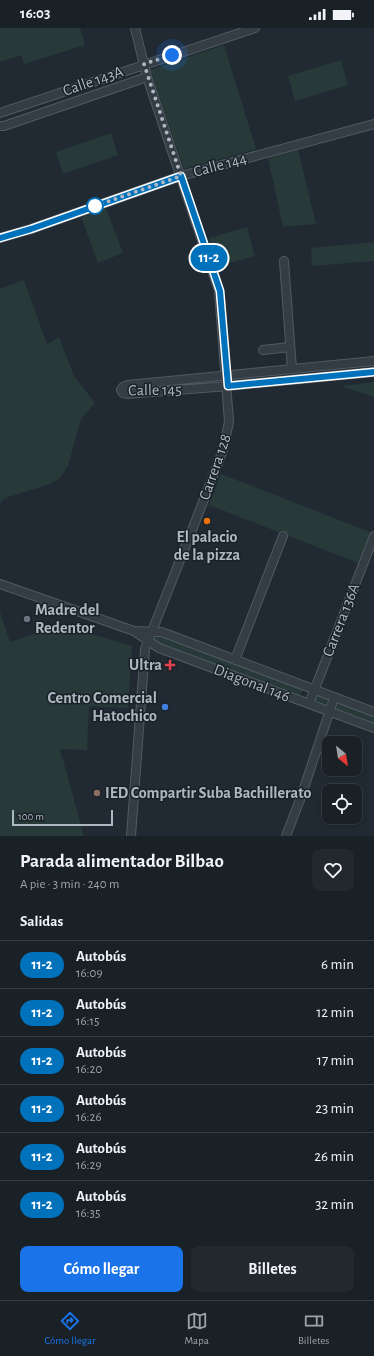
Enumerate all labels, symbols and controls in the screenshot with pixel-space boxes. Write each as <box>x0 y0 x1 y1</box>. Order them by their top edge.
text: 16:03 <box>20 6 50 21</box>
your location <box>162 45 182 65</box>
street label: Calle 143A <box>61 63 125 99</box>
street label: Calle 144 <box>192 150 249 180</box>
unlabelled marker <box>86 197 104 215</box>
line badge: 11-2 <box>181 245 237 271</box>
text: 11-2 <box>199 251 219 265</box>
street label: Calle 145 <box>128 382 182 398</box>
street label: Carrera 128 <box>196 432 234 502</box>
marker: El palacio de la pizza <box>202 516 212 526</box>
place label: El palacio de la pizza <box>174 529 241 563</box>
street label: Carrera 136A <box>320 581 362 659</box>
place label: Madre del Redentor <box>35 602 99 636</box>
marker: Madre del Redentor <box>22 614 32 624</box>
place label: Ultra <box>129 657 162 673</box>
marker: Ultra <box>165 660 175 670</box>
street label: Diagonal 146 <box>212 661 292 705</box>
place label: Centro Comercial Hatochico <box>48 690 157 724</box>
marker: Centro Comercial Hatochico <box>160 702 170 712</box>
north arrow <box>322 736 362 776</box>
map controls <box>322 736 362 824</box>
button: locate <box>322 784 362 824</box>
place label: IED Compartir Suba Bachillerato <box>105 785 312 801</box>
marker: IED Compartir Suba Bachillerato <box>92 788 102 798</box>
scale bar <box>12 808 113 827</box>
text: 100 m <box>18 811 44 822</box>
button: heart <box>312 849 354 891</box>
text: Parada alimentador Bilbao <box>20 852 224 871</box>
text: A pie · 3 min · 240 m <box>20 878 119 891</box>
text: Salidas <box>20 914 63 929</box>
text: Autobús <box>76 949 126 964</box>
text: 6 min <box>321 957 354 972</box>
text: 11-2 <box>32 958 52 972</box>
text: 16:09 <box>76 967 103 980</box>
text: Autobús <box>76 997 126 1012</box>
text: 12 min <box>316 1005 354 1020</box>
text: 11-2 <box>32 1006 52 1020</box>
text: 16:15 <box>76 1015 99 1028</box>
text: Autobús <box>76 1045 126 1060</box>
text: 17 min <box>317 1053 354 1068</box>
text: 11-2 <box>32 1054 52 1068</box>
text: 16:20 <box>76 1063 102 1076</box>
text: Autobús <box>76 1093 126 1108</box>
text: 23 min <box>315 1101 354 1116</box>
text: 11-2 <box>32 1102 52 1116</box>
text: 16:26 <box>76 1111 102 1124</box>
text: Autobús <box>76 1141 126 1156</box>
text: 26 min <box>314 1149 354 1164</box>
text: 11-2 <box>32 1150 52 1164</box>
text: 16:29 <box>76 1159 102 1172</box>
text: Autobús <box>76 1189 126 1204</box>
text: 32 min <box>315 1197 354 1212</box>
text: 11-2 <box>32 1198 52 1212</box>
text: 16:35 <box>76 1207 100 1220</box>
button: Cómo llegar <box>20 1246 183 1292</box>
button: Billetes <box>191 1246 354 1292</box>
tab: Cómo llegar <box>45 1310 95 1347</box>
tab: Mapa <box>185 1310 209 1347</box>
tab: Billetes <box>298 1310 329 1347</box>

